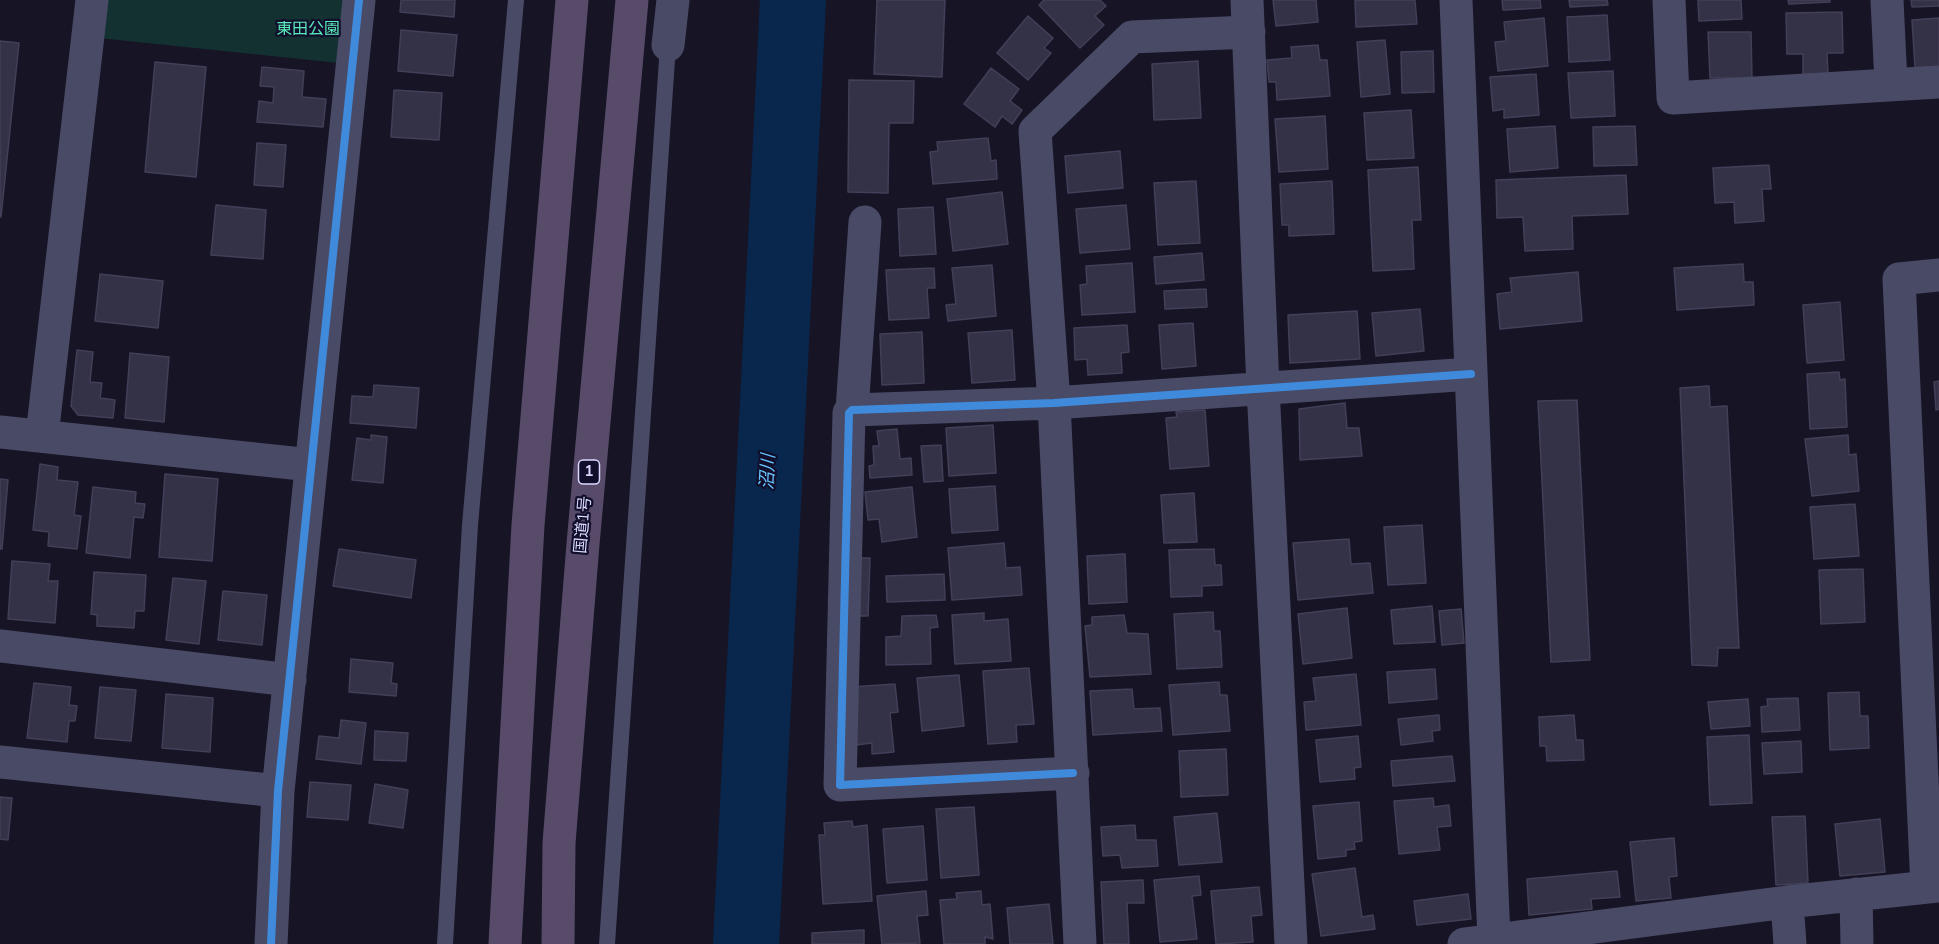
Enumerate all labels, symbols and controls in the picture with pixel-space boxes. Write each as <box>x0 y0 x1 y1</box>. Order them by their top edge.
park label: 東田公園 <box>276 20 340 40</box>
water label: 沼川 <box>757 453 781 491</box>
road number: 1 <box>578 460 600 484</box>
street label: 国道1号 <box>572 495 596 555</box>

